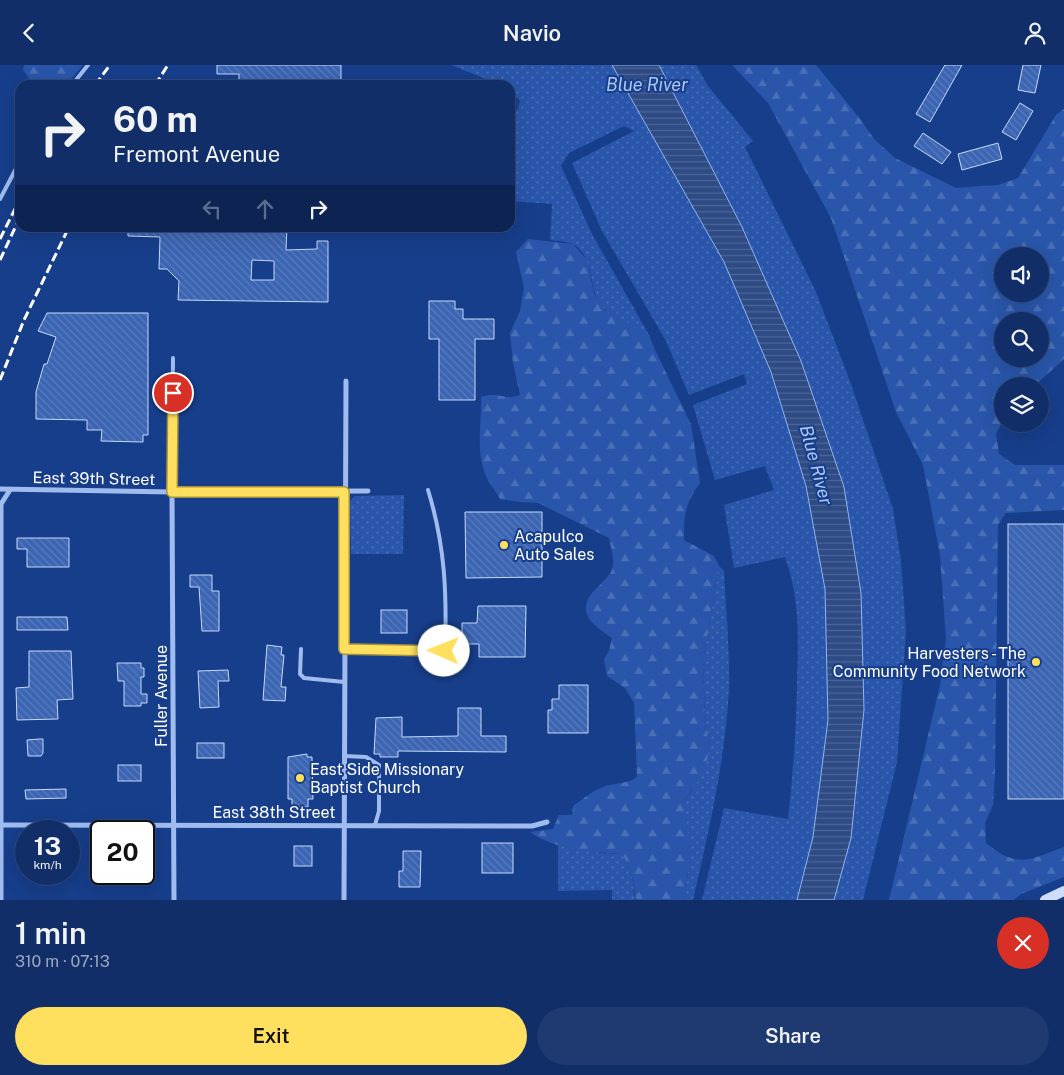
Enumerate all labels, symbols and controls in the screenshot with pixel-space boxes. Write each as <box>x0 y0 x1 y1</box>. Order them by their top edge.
icon: back <box>15 19 43 47</box>
icon: person <box>1021 19 1049 47</box>
text: Navio <box>503 20 561 46</box>
water label: Blue River <box>606 74 688 95</box>
text: 60 m <box>113 99 198 140</box>
icon: right <box>30 100 95 165</box>
text: Fremont Avenue <box>113 141 280 167</box>
icon: left <box>198 195 226 223</box>
icon: ahead <box>251 195 279 223</box>
icon: right <box>304 195 332 223</box>
map controls <box>994 247 1049 432</box>
button: sound <box>994 247 1049 302</box>
button: search <box>994 312 1049 367</box>
pin <box>152 372 194 414</box>
button: layers <box>994 377 1049 432</box>
icon: arrive <box>159 379 187 407</box>
water label: Blue River <box>796 423 837 507</box>
street label: East 39th Street <box>33 468 155 489</box>
place label: Acapulco Auto Sales <box>514 527 594 564</box>
marker: Acapulco Auto Sales <box>498 539 510 551</box>
position arrow <box>417 624 469 676</box>
place label: Harvesters - The Community Food Network <box>833 644 1026 681</box>
street label: Fuller Avenue <box>152 645 171 747</box>
marker: Harvesters - The Community Food Network <box>1030 656 1042 668</box>
place label: East Side Missionary Baptist Church <box>310 760 465 797</box>
marker: East Side Missionary Baptist Church <box>294 772 306 784</box>
street label: East 38th Street <box>212 803 336 822</box>
speed limit sign: 20 <box>90 820 155 885</box>
text: 13 <box>34 831 61 861</box>
text: km/h <box>33 858 62 872</box>
text: 1 min <box>15 915 86 951</box>
button: close <box>997 917 1049 969</box>
text: 310 m · 07:13 <box>15 952 110 971</box>
button: Exit <box>15 1007 527 1065</box>
button: Share <box>537 1007 1049 1065</box>

